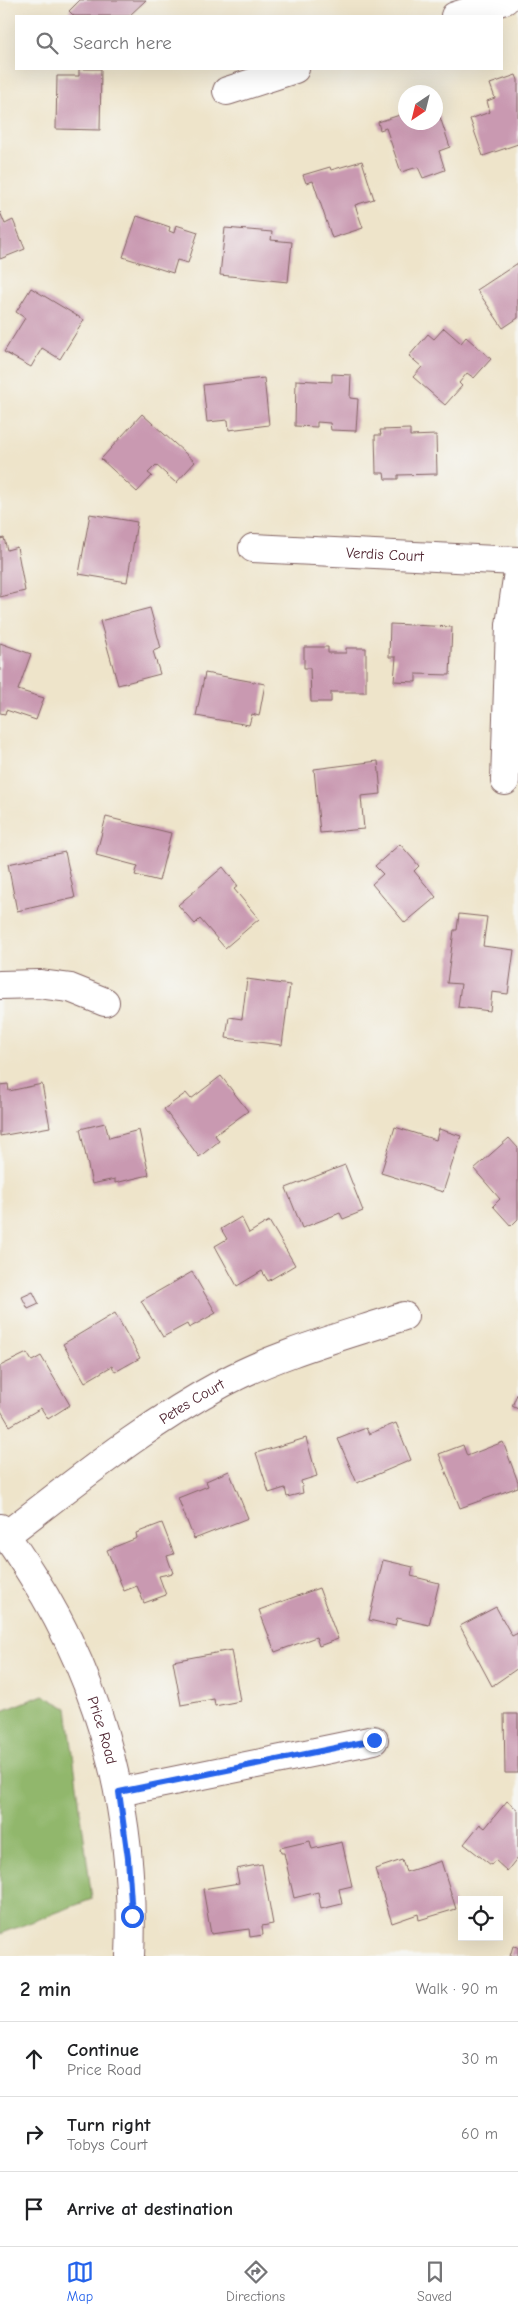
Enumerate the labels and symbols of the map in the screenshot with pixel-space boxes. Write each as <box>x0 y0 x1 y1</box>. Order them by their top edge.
north arrow <box>398 85 443 130</box>
street label: Verdis Court <box>346 544 425 565</box>
street label: Petes Court <box>156 1375 228 1428</box>
street label: Price Road <box>84 1694 121 1766</box>
route end <box>363 1729 386 1752</box>
route start <box>121 1905 144 1928</box>

